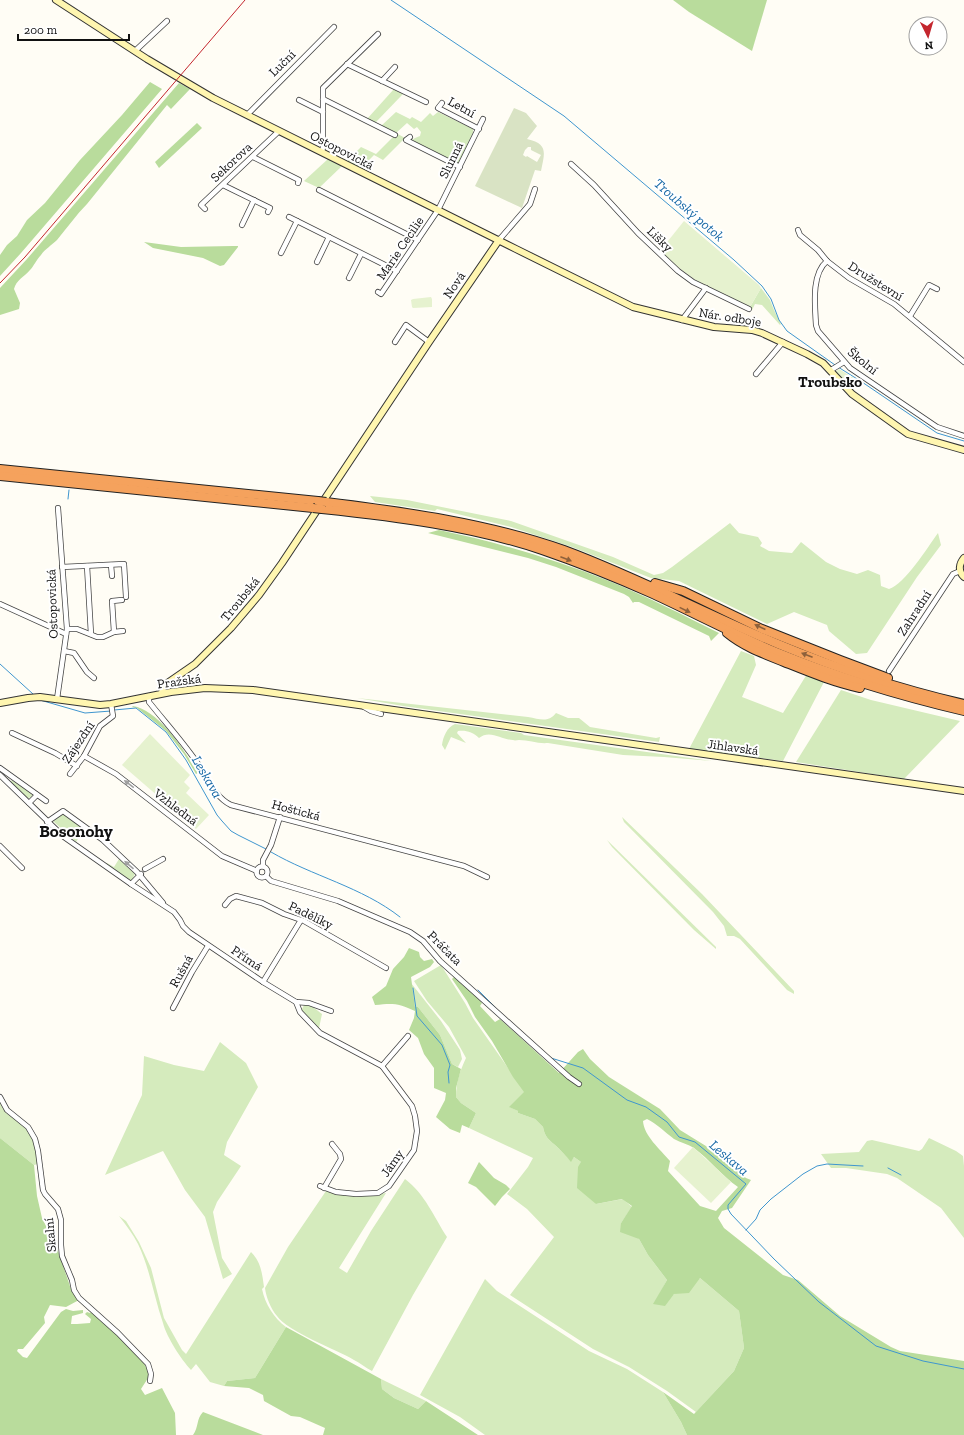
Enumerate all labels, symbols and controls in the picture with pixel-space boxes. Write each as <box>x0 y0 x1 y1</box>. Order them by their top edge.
scale bar <box>18 16 129 42</box>
north arrow <box>908 16 948 56</box>
text: 200 m <box>24 23 58 37</box>
text: N <box>923 39 934 52</box>
street label: Luční <box>266 46 299 79</box>
street label: Letní <box>446 93 479 121</box>
street label: Ostopovická <box>308 128 377 173</box>
street label: Sekorova <box>207 139 255 185</box>
street label: Slunná <box>436 139 467 181</box>
water label: Troubský potok <box>650 175 728 245</box>
street label: Marie Cecilie <box>373 213 427 283</box>
street label: Lišky <box>644 223 676 255</box>
street label: Družstevní <box>846 258 907 304</box>
street label: Nová <box>440 268 469 301</box>
street label: Nár. odboje <box>698 305 762 330</box>
street label: Školní <box>845 344 881 378</box>
district label: Troubsko <box>798 373 862 391</box>
one-way arrow <box>560 556 572 562</box>
street label: Ostopovická <box>43 568 61 639</box>
street label: Troubská <box>218 573 263 624</box>
street label: Zahradní <box>894 587 934 638</box>
one-way arrow <box>679 607 691 613</box>
one-way arrow <box>754 624 765 630</box>
one-way arrow <box>800 651 812 657</box>
street label: Pražská <box>156 670 203 691</box>
street label: Zájezdní <box>59 718 99 766</box>
street label: Jihlavská <box>707 736 760 758</box>
water label: Leskava <box>188 753 226 801</box>
one-way arrow <box>123 780 134 788</box>
street label: Vzhledná <box>150 785 202 829</box>
street label: Hoštická <box>270 796 322 824</box>
district label: Bosonohy <box>39 821 113 841</box>
one-way arrow <box>124 861 134 870</box>
street label: Padělíky <box>286 898 336 932</box>
street label: Práčata <box>425 928 466 969</box>
street label: Přímá <box>229 942 266 974</box>
street label: Rušná <box>166 952 196 990</box>
water label: Leskava <box>706 1137 752 1179</box>
street label: Jámy <box>377 1146 407 1179</box>
street label: Skalní <box>41 1217 59 1253</box>

